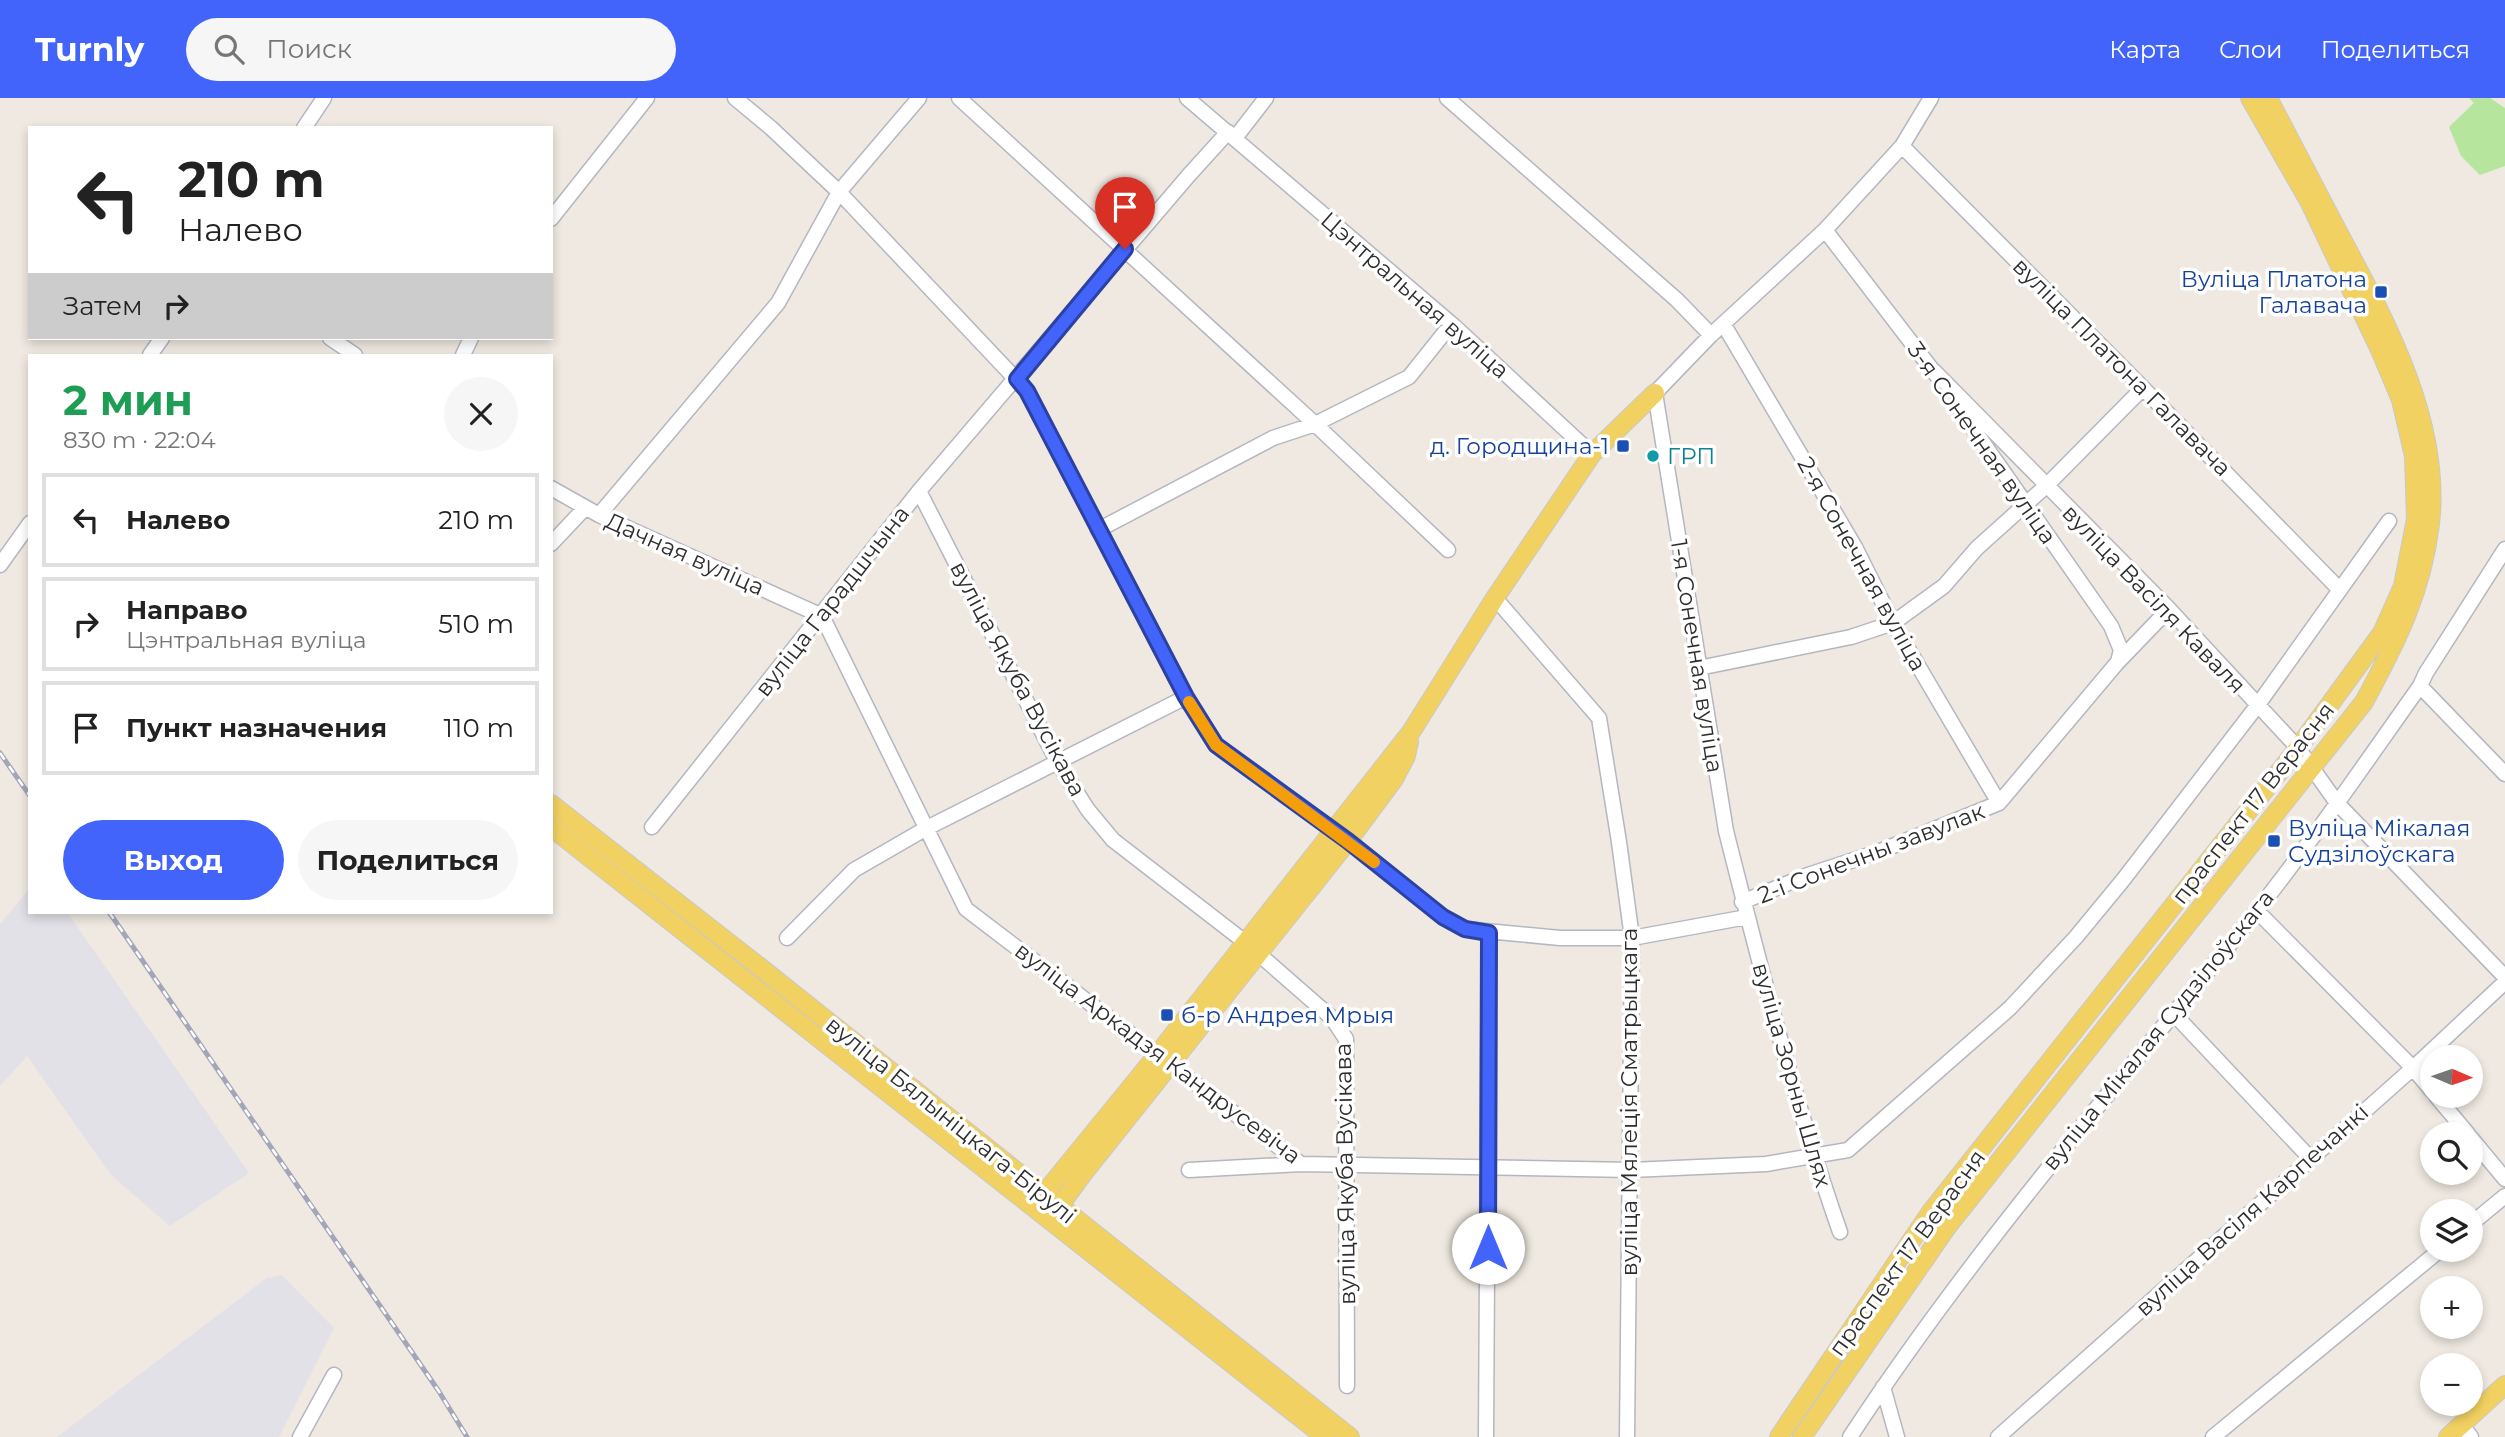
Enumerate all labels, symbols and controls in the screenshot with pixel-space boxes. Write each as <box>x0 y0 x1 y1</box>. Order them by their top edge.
search box <box>186 18 676 81</box>
text: Turnly <box>35 29 144 69</box>
icon: search <box>210 30 248 68</box>
text: Поиск <box>266 33 352 65</box>
text: Карта <box>2109 35 2181 64</box>
text: Слои <box>2219 35 2283 64</box>
text: Поделиться <box>2321 35 2470 64</box>
text: 210 m <box>178 150 325 209</box>
icon: left <box>63 154 154 245</box>
pin <box>1095 177 1155 249</box>
icon: arrive <box>1106 188 1144 226</box>
street label: Цэнтральная вуліца <box>1315 206 1515 384</box>
text: Налево <box>178 210 303 249</box>
street label: вуліца Платона Галавача <box>2007 252 2237 482</box>
place label: Вуліца Платона Галавача <box>2181 265 2367 319</box>
marker: Вуліца Платона Галавача <box>2373 284 2389 300</box>
icon: right <box>157 287 195 325</box>
text: Затем <box>63 290 143 322</box>
street label: 3-я Сонечная вуліца <box>1902 336 2062 550</box>
text: 2 мин <box>63 374 193 426</box>
button: close <box>444 377 518 451</box>
text: 830 m · 22:04 <box>63 426 216 454</box>
place label: д. Городщина-1 <box>1430 432 1609 460</box>
marker: д. Городщина-1 <box>1615 438 1631 454</box>
place label: ГРП <box>1667 442 1715 470</box>
marker: ГРП <box>1645 448 1661 464</box>
street label: 2-я Сонечная вуліца <box>1791 452 1933 676</box>
street label: вуліца Васіля Каваля <box>2057 499 2251 699</box>
street label: вуліца Гарадшчына <box>749 500 915 702</box>
icon: left <box>67 501 105 539</box>
text: Налево <box>126 504 230 536</box>
text: 210 m <box>438 504 514 536</box>
street label: Дачная вуліца <box>601 507 769 601</box>
street label: 1-я Сонечная вуліца <box>1665 537 1729 775</box>
street label: вуліца Якуба Вусікава <box>944 557 1092 801</box>
text: Направо <box>126 594 247 626</box>
icon: right <box>67 605 105 643</box>
text: 510 m <box>438 608 514 640</box>
text: Цэнтральная вуліца <box>126 626 366 654</box>
street label: праспект 17 Верасня <box>2166 697 2340 909</box>
icon: arrive <box>67 709 105 747</box>
text: Пункт назначения <box>126 712 387 744</box>
text: 110 m <box>444 712 514 744</box>
street label: 2-і Сонечны завулак <box>1754 797 1989 909</box>
place label: Вуліца Мікалая Судзілоўскага <box>2288 814 2470 868</box>
button: Выход <box>63 820 284 900</box>
button: Поделиться <box>298 820 518 900</box>
marker: Вуліца Мікалая Судзілоўскага <box>2266 833 2282 849</box>
street label: вуліца Мікалая Судзілоўскага <box>2036 884 2280 1176</box>
street label: вуліца Мялеція Сматрыцкага <box>1615 928 1643 1276</box>
street label: вуліца Аркадзя Кандрусевіча <box>1009 936 1307 1170</box>
street label: вуліца Зорны Шлях <box>1747 959 1837 1191</box>
place label: б-р Андрея Мрыя <box>1181 1001 1394 1029</box>
marker: б-р Андрея Мрыя <box>1159 1007 1175 1023</box>
street label: вуліца Бялыніцкага-Бірулі <box>820 1010 1082 1230</box>
street label: вуліца Якуба Вусікава <box>1329 1043 1361 1305</box>
north arrow <box>2420 1045 2483 1108</box>
map controls <box>2420 1045 2483 1416</box>
street label: вуліца Васіля Карпечанкі <box>2130 1098 2374 1322</box>
button: search <box>2420 1122 2483 1185</box>
street label: праспект 17 Верасня <box>1823 1144 1991 1362</box>
button: layers <box>2420 1199 2483 1262</box>
position arrow <box>1451 1211 1525 1285</box>
button: + <box>2420 1276 2483 1339</box>
button: − <box>2420 1353 2483 1416</box>

